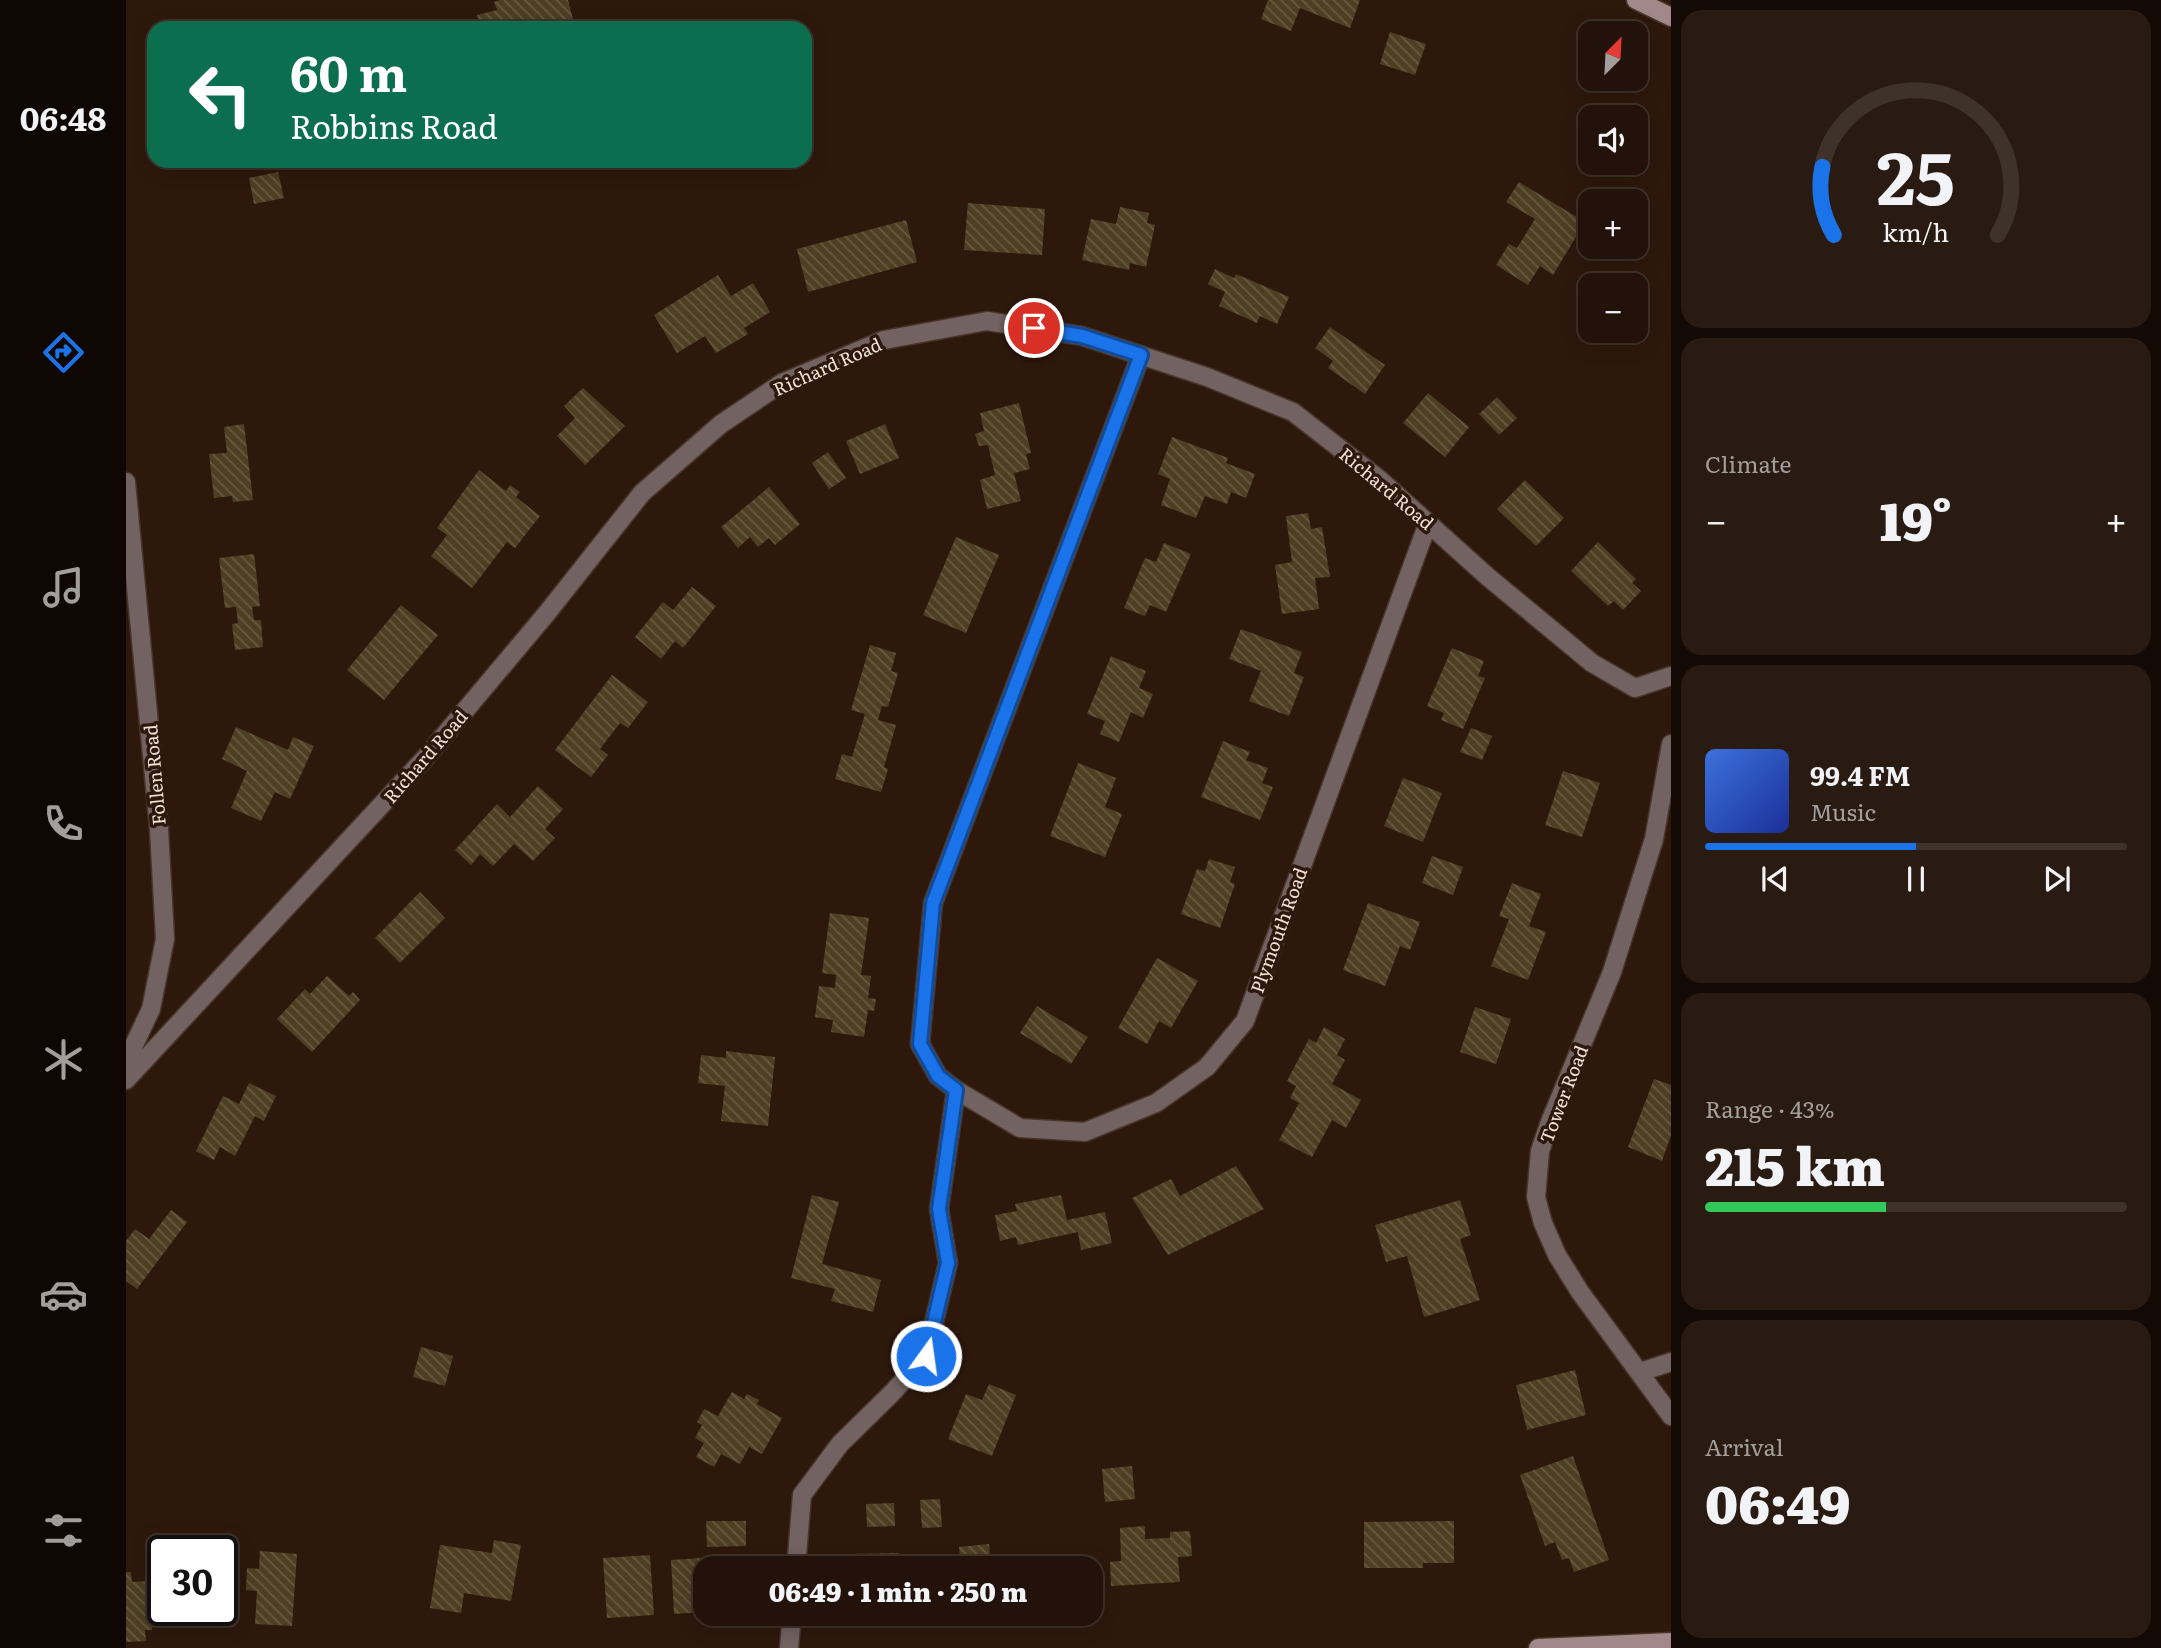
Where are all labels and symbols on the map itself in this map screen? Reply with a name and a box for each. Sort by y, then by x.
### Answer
north arrow [1578,21,1648,91]
pin [1004,298,1064,358]
street label: Richard Road [769,330,885,402]
street label: Richard Road [1334,440,1440,536]
street label: Richard Road [377,703,473,809]
street label: Follen Road [136,724,172,826]
street label: Plymouth Road [1243,863,1313,997]
street label: Tower Road [1532,1041,1594,1147]
position arrow [889,1319,963,1393]
speed limit sign: 30 [147,1535,238,1626]

